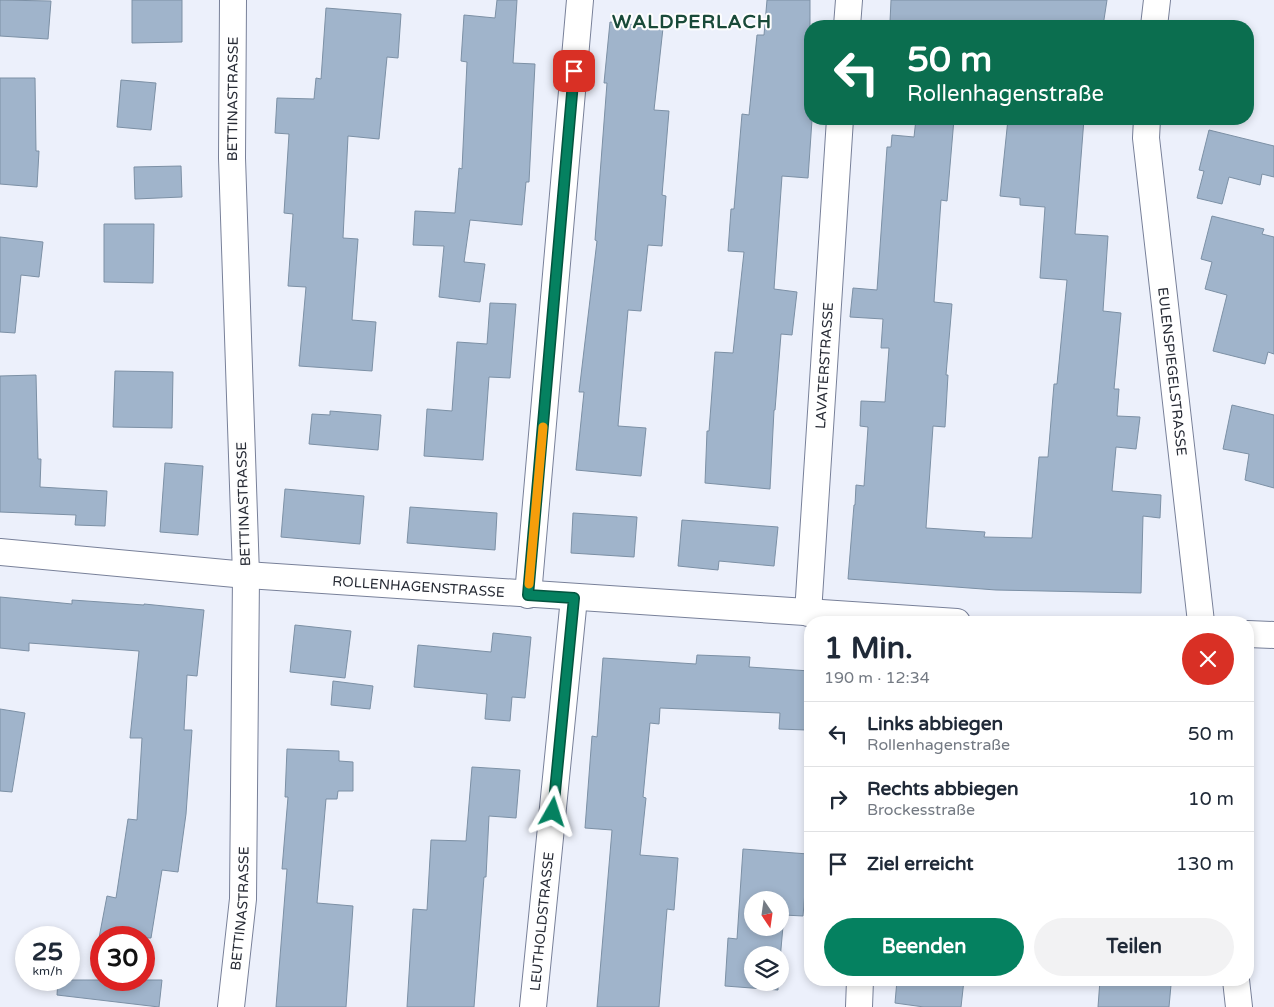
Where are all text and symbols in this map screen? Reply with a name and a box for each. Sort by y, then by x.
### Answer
district label: WALDPERLACH [612,11,772,33]
street label: BETTINASTRASSE [224,36,242,161]
text: 50 m [907,39,992,81]
icon: left [824,40,889,105]
pin [553,50,595,92]
icon: arrive [560,57,588,85]
text: Rollenhagenstraße [907,81,1104,107]
street label: EULENSPIEGELSTRASSE [1154,286,1190,457]
street label: LAVATERSTRASSE [812,302,837,429]
street label: BETTINASTRASSE [233,441,254,567]
street label: ROLLENHAGENSTRASSE [332,573,505,601]
text: 1 Min. [824,630,913,667]
button: close [1182,633,1234,685]
text: 190 m · 12:34 [824,668,930,688]
text: Links abbiegen [867,713,1003,735]
icon: left [824,720,852,748]
text: 50 m [1188,723,1234,745]
text: Rollenhagenstraße [867,735,1010,755]
text: Rechts abbiegen [867,778,1019,800]
position arrow [526,785,578,837]
icon: right [824,785,852,813]
text: 10 m [1188,788,1234,810]
text: Brockesstraße [867,800,975,820]
street label: BETTINASTRASSE [227,846,252,972]
icon: arrive [824,850,852,878]
street label: LEUTHOLDSTRASSE [527,851,558,992]
text: Ziel erreicht [867,853,974,875]
text: 130 m [1176,853,1234,875]
north arrow [744,891,789,936]
map controls [744,891,789,991]
button: Beenden [824,918,1024,976]
button: Teilen [1034,918,1234,976]
speed limit sign: 30 [90,926,155,991]
text: 25 [32,937,63,967]
button: layers [744,946,789,991]
text: km/h [32,964,63,978]

